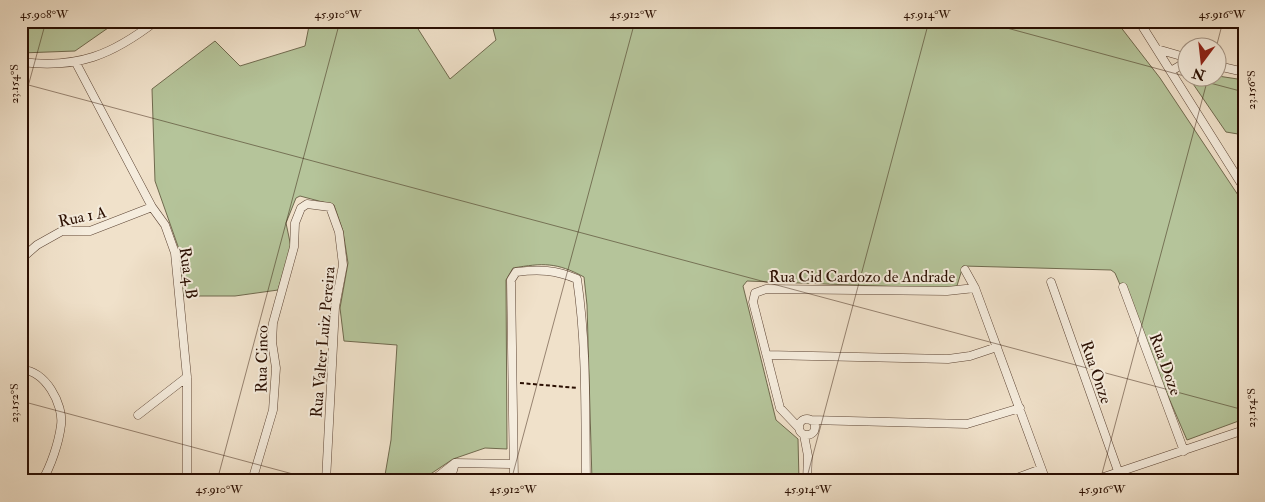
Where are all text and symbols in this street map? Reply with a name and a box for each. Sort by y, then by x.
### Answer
text: 45.908°W [20,7,69,22]
text: 45.910°W [315,7,362,22]
text: 45.912°W [610,7,657,22]
text: 45.914°W [903,7,951,22]
text: 45.916°W [1199,7,1246,22]
north arrow [1178,38,1228,88]
text: 23.154°S [7,64,22,104]
text: N [1190,64,1208,84]
text: 23.156°S [1244,70,1259,110]
street label: Rua 1 A [56,202,108,232]
street label: Rua 4 B [174,246,202,300]
street label: Rua Valter Luiz Pereira [306,265,340,418]
street label: Rua Cid Cardozo de Andrade [769,267,955,287]
street label: Rua Cinco [251,325,273,393]
street label: Rua Doze [1145,331,1186,398]
street label: Rua Onze [1076,338,1116,407]
text: 23.152°S [7,383,22,423]
text: 23.154°S [1244,388,1259,428]
text: 45.910°W [196,482,243,497]
text: 45.912°W [490,482,537,497]
text: 45.914°W [784,482,832,497]
text: 45.916°W [1079,482,1126,497]

